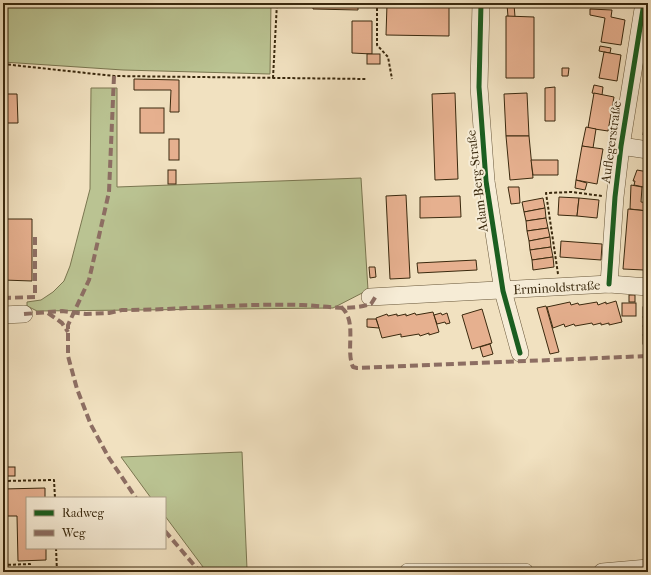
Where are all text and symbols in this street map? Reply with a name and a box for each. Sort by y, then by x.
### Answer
street label: Auflegerstraße [598,99,624,185]
street label: Adam-Berg-Straße [463,128,491,234]
street label: Erminoldstraße [513,277,601,297]
legend [26,497,166,549]
text: Radweg [62,506,105,520]
text: Weg [61,526,86,540]

